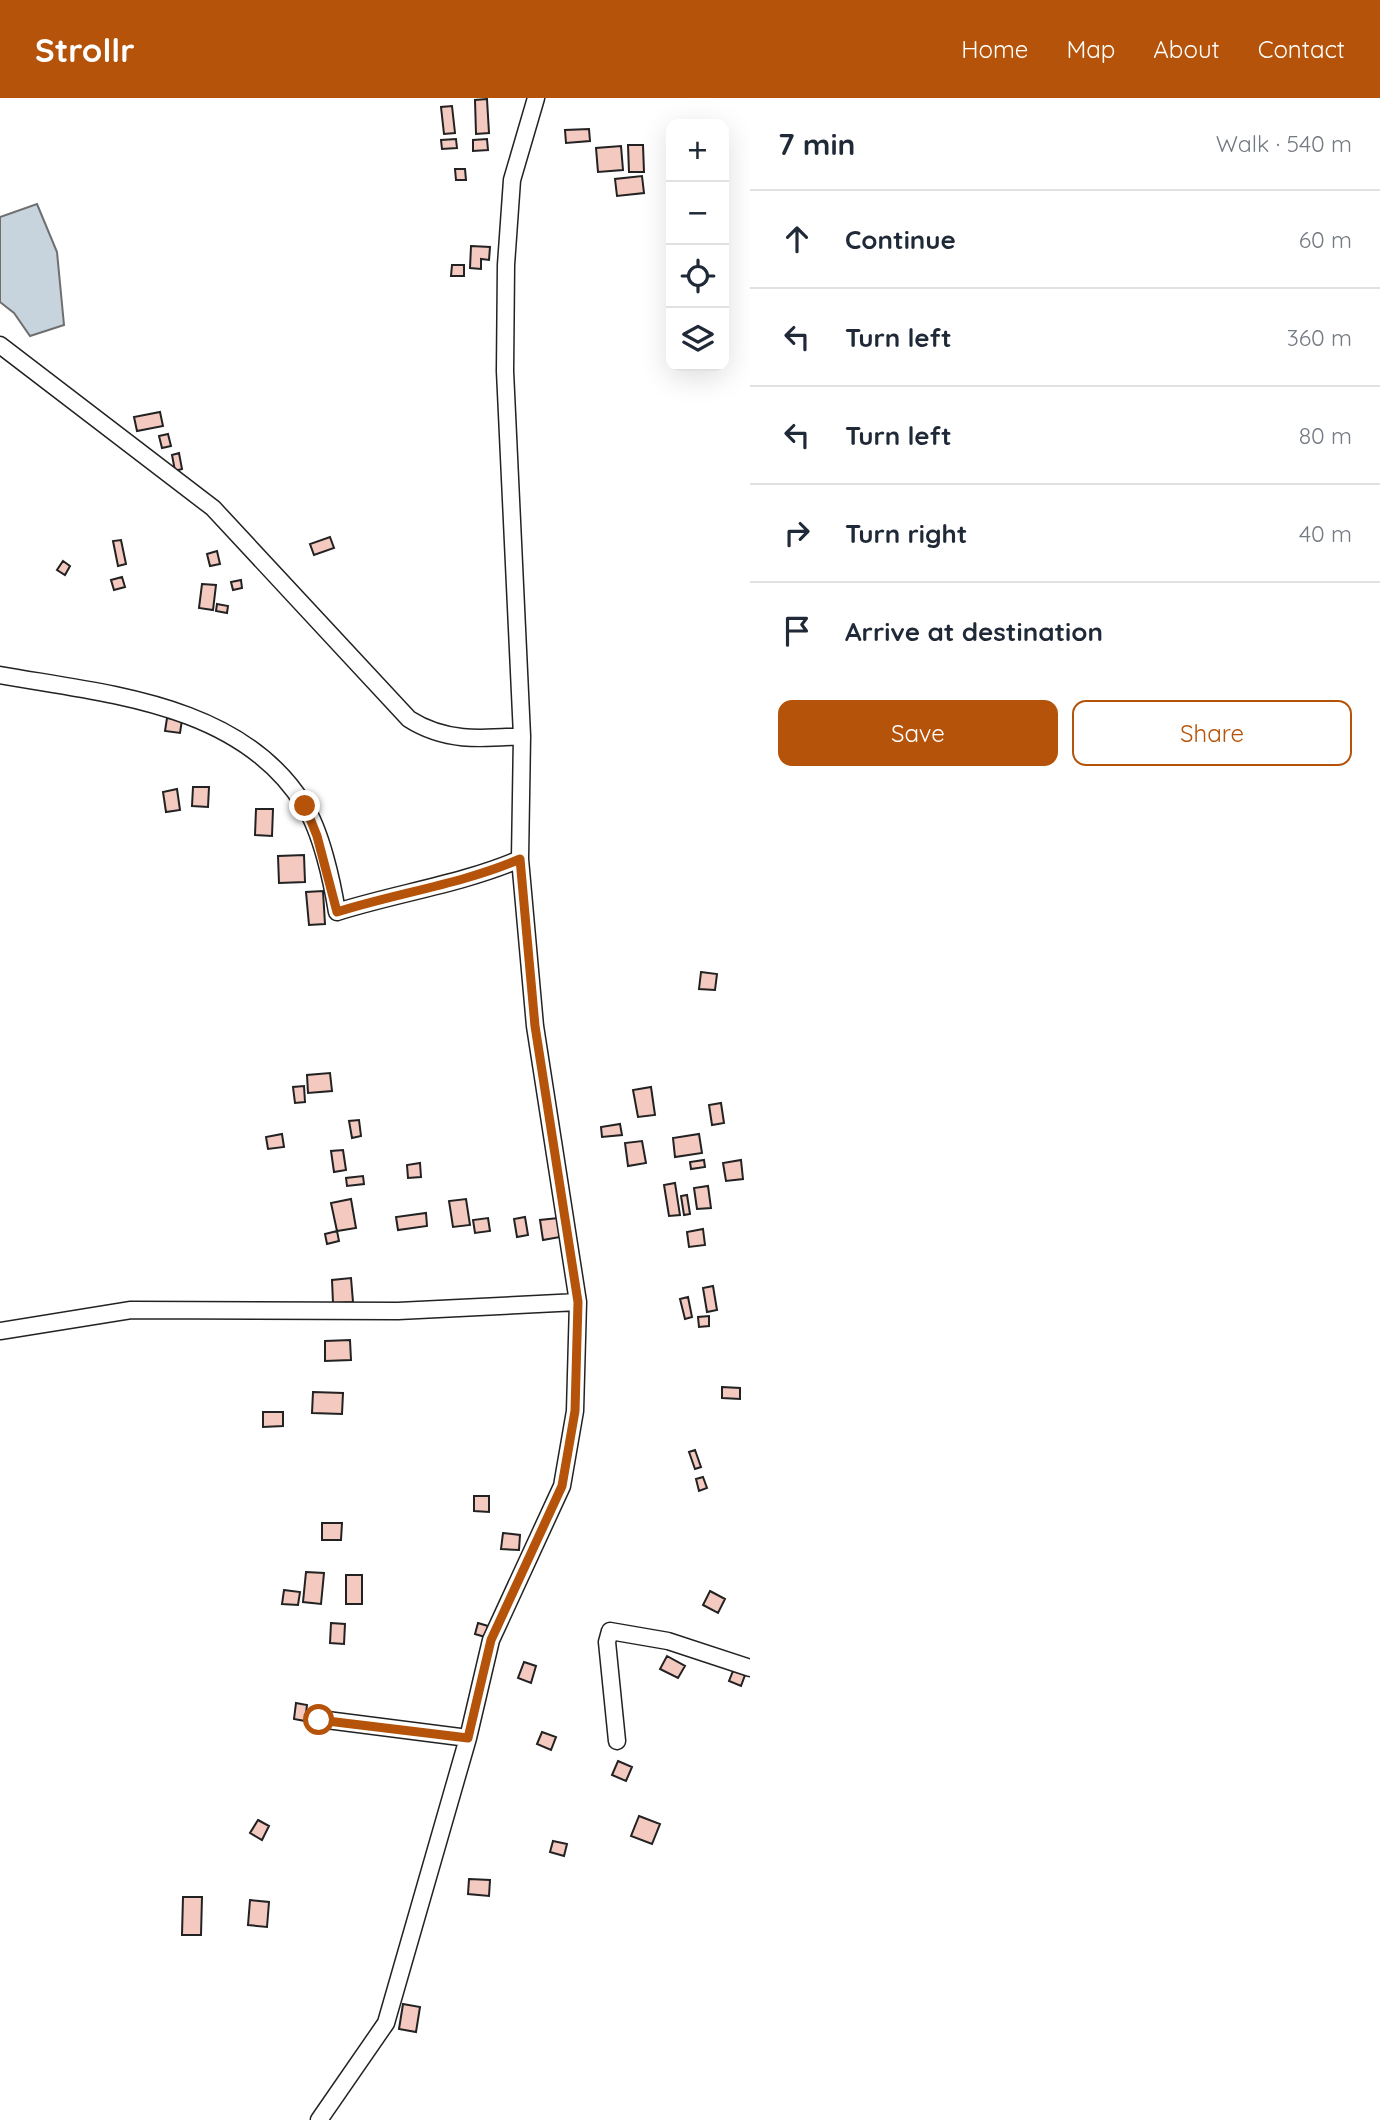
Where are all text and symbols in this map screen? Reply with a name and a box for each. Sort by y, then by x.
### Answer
text: Strollr [35,29,135,70]
text: Home [961,34,1028,64]
text: Map [1066,34,1115,64]
text: About [1153,34,1220,64]
text: Contact [1258,34,1345,64]
map controls [666,119,729,371]
button: + [666,119,729,182]
text: 7 min [778,125,856,163]
text: Walk · 540 m [1216,129,1352,158]
button: − [666,182,729,245]
icon: ahead [778,220,816,258]
text: Continue [845,223,956,256]
text: 60 m [1299,225,1352,254]
button: locate [666,245,729,308]
button: layers [666,308,729,371]
icon: left [778,318,816,356]
text: Turn left [845,321,952,354]
text: 360 m [1287,323,1352,352]
icon: left [778,416,816,454]
text: Turn left [845,419,952,452]
text: 80 m [1299,421,1352,450]
icon: right [778,514,816,552]
text: Turn right [845,517,967,550]
text: 40 m [1299,519,1352,548]
icon: arrive [778,612,816,650]
text: Arrive at destination [845,615,1103,648]
button: Save [778,700,1058,766]
button: Share [1072,700,1352,766]
route end [289,790,320,821]
route start [303,1704,334,1735]

